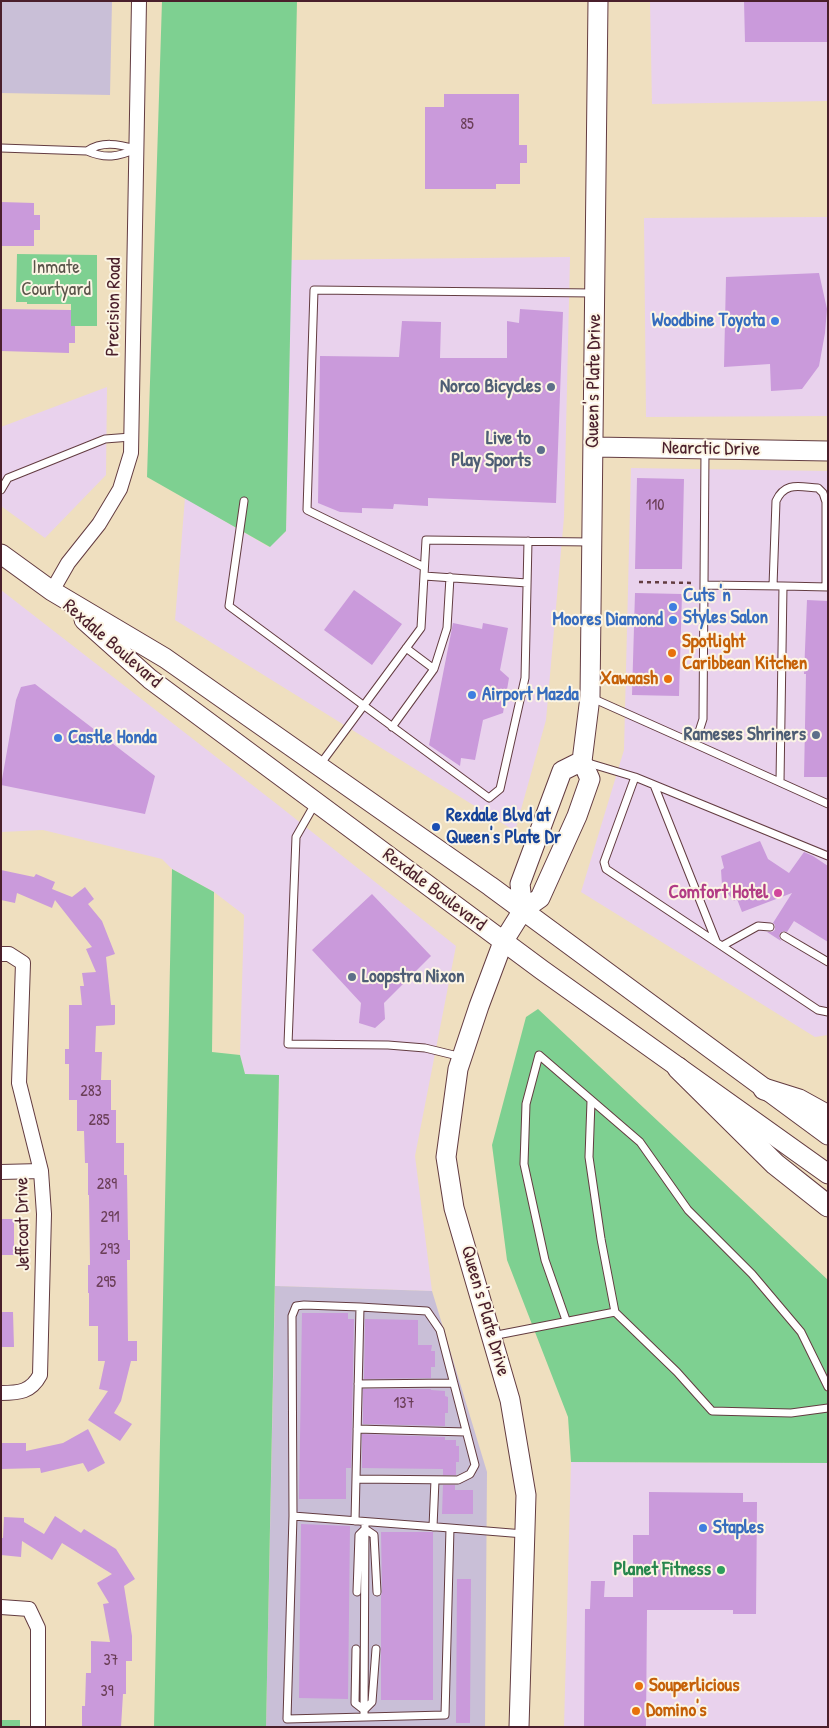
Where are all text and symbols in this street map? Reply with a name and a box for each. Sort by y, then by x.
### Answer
house number: 85 [460,115,474,135]
park label: Inmate Courtyard [21,257,91,301]
street label: Precision Road [102,257,126,357]
place label: Woodbine Toyota [652,310,765,332]
street label: Queen's Plate Drive [581,314,607,448]
marker: Woodbine Toyota [769,315,781,327]
place label: Norco Bicycles [440,376,541,398]
marker: Norco Bicycles [545,381,557,393]
place label: Live to Play Sports [451,428,531,472]
street label: Nearctic Drive [662,437,760,461]
marker: Live to Play Sports [535,444,547,456]
house number: 110 [646,496,664,516]
place label: Cuts 'n Styles Salon [683,585,768,629]
street label: Rexdale Boulevard [58,595,166,693]
marker: Cuts 'n Styles Salon [667,601,679,613]
place label: Moores Diamond [553,609,663,631]
marker: Moores Diamond [667,614,679,626]
place label: Spotlight Caribbean Kitchen [682,631,807,675]
marker: Spotlight Caribbean Kitchen [666,647,678,659]
place label: Xawaash [600,668,658,690]
marker: Xawaash [662,673,674,685]
place label: Airport Mazda [482,684,579,706]
marker: Airport Mazda [466,689,478,701]
place label: Rameses Shriners [684,724,806,746]
place label: Castle Honda [68,727,157,749]
marker: Rameses Shriners [810,729,822,741]
marker: Castle Honda [52,732,64,744]
place label: Rexdale Blvd at Queen's Plate Dr [446,805,561,849]
marker: Rexdale Blvd at Queen's Plate Dr [430,821,442,833]
street label: Rexdale Boulevard [378,844,490,936]
place label: Comfort Hotel [669,882,768,904]
marker: Comfort Hotel [772,887,784,899]
place label: Loopstra Nixon [362,966,465,988]
marker: Loopstra Nixon [346,971,358,983]
house number: 283 [80,1082,102,1102]
house number: 285 [88,1111,110,1131]
house number: 289 [97,1175,117,1195]
street label: Jeffcoat Drive [11,1177,35,1271]
house number: 291 [100,1208,120,1228]
house number: 293 [100,1240,120,1260]
street label: Queen's Plate Drive [456,1243,514,1379]
house number: 295 [96,1273,116,1293]
house number: 137 [394,1394,414,1414]
place label: Staples [713,1517,764,1539]
marker: Staples [697,1522,709,1534]
place label: Planet Fitness [614,1559,711,1581]
marker: Planet Fitness [715,1564,727,1576]
house number: 37 [103,1651,119,1671]
place label: Souperlicious [649,1675,739,1697]
marker: Souperlicious [633,1680,645,1692]
house number: 39 [100,1682,114,1702]
place label: Domino's [646,1700,707,1722]
marker: Domino's [630,1705,642,1717]

